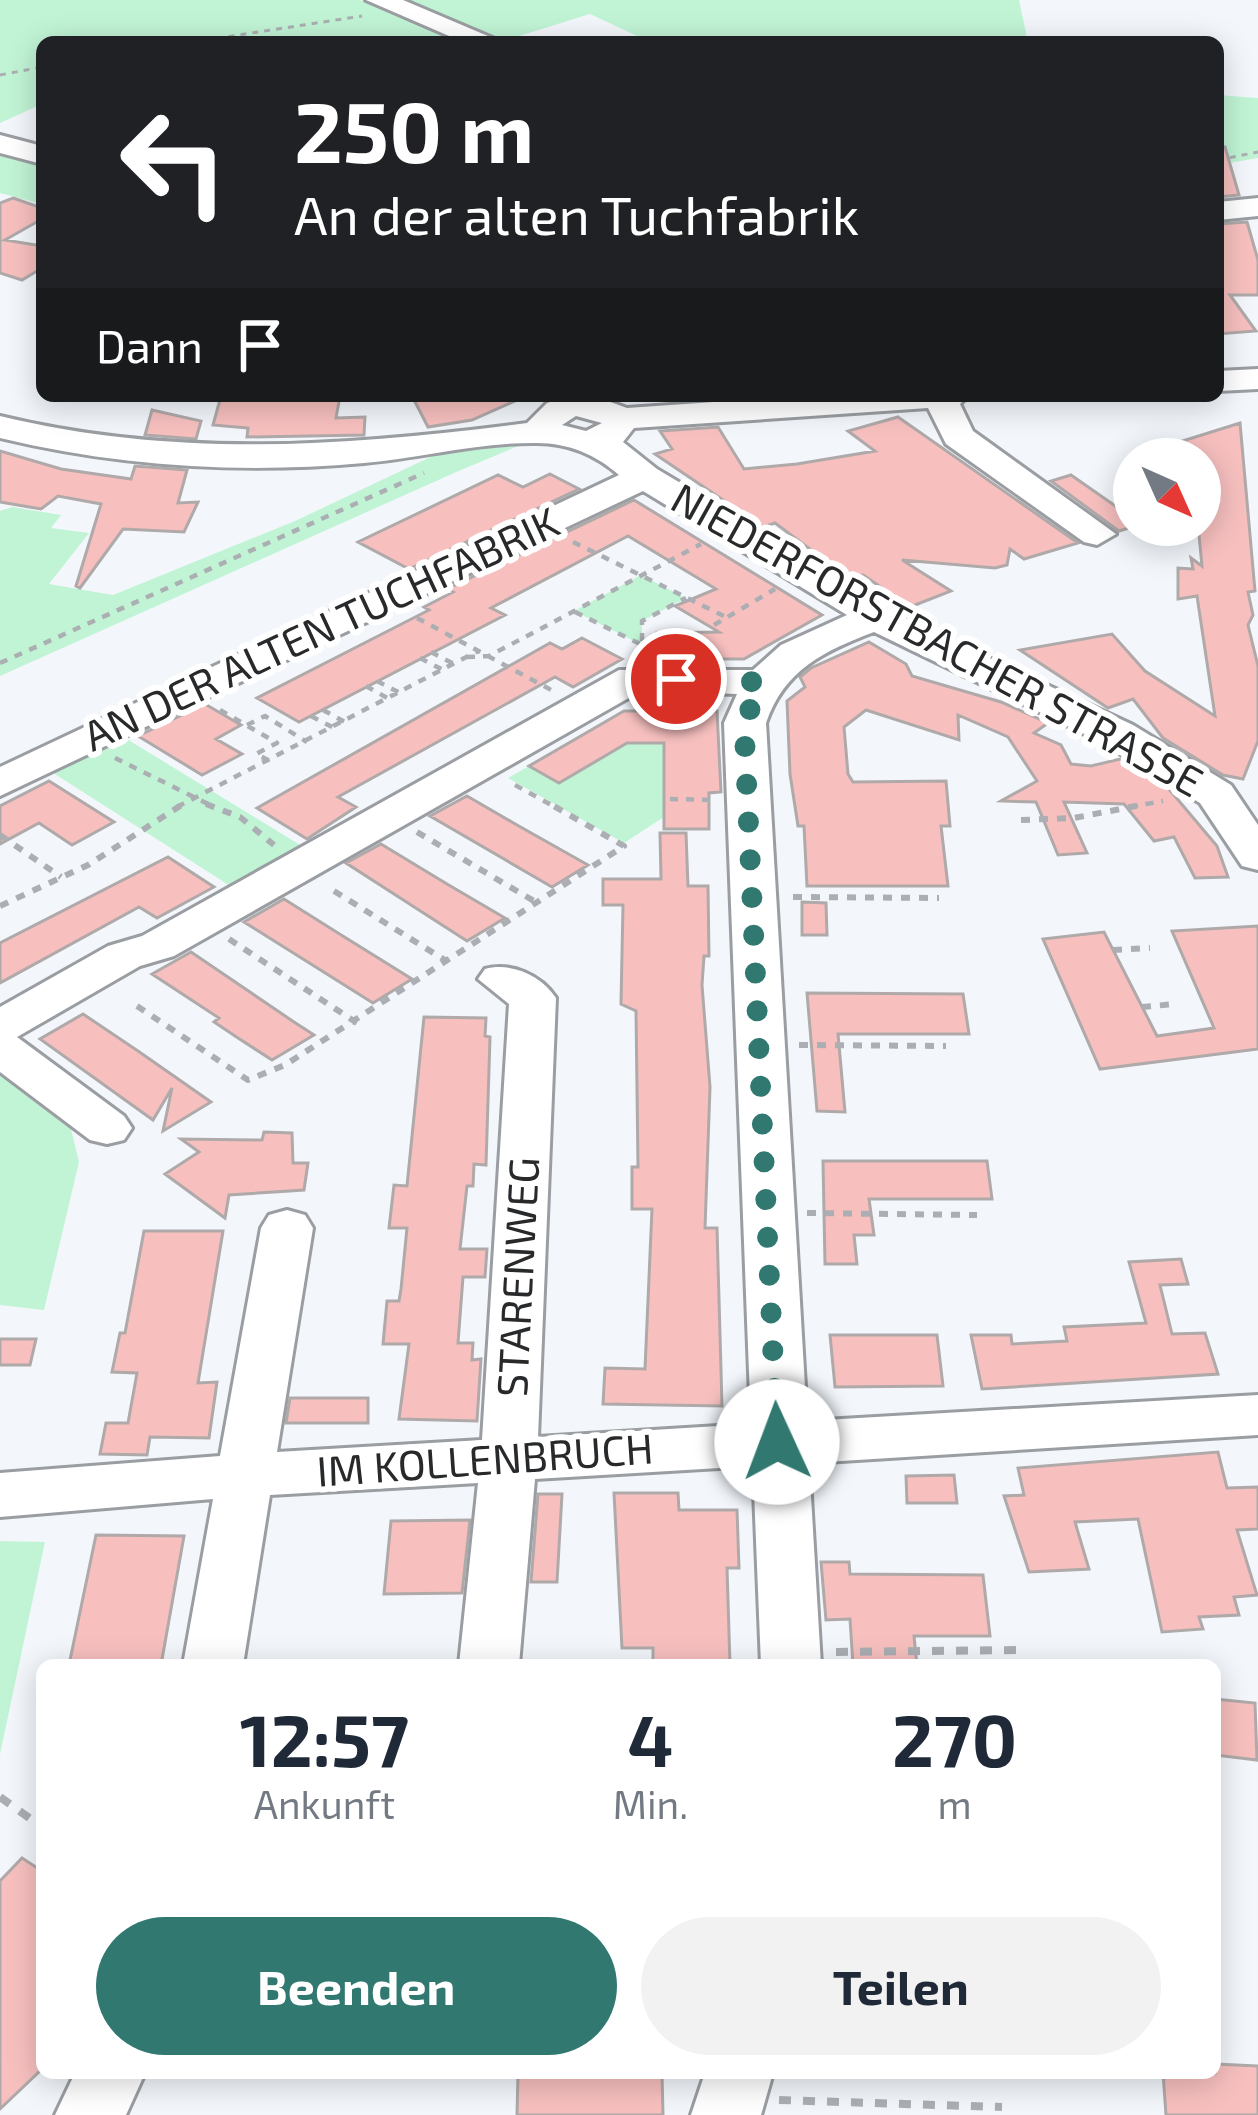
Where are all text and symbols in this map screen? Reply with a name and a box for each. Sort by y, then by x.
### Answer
text: 250 m [294,79,534,180]
icon: left [96,84,252,240]
text: An der alten Tuchfabrik [294,181,859,246]
icon: arrive [227,312,293,378]
text: Dann [96,318,203,372]
north arrow [1113,438,1221,546]
map controls [1113,438,1221,546]
street label: NIEDERFORSTBACHER STRASSE [664,471,1212,805]
street label: AN DER ALTEN TUCHFABRIK [74,495,566,759]
pin [625,628,727,730]
icon: arrive [643,646,709,712]
street label: STARENWEG [485,1156,547,1398]
position arrow [714,1379,840,1505]
street label: IM KOLLENBRUCH [315,1421,655,1495]
text: 12:57 [240,1695,409,1781]
text: 4 [628,1695,673,1781]
text: 270 [892,1695,1017,1781]
text: Ankunft [254,1780,395,1827]
text: Min. [613,1780,688,1827]
text: m [937,1780,972,1827]
button: Beenden [96,1917,617,2055]
button: Teilen [641,1917,1161,2055]

